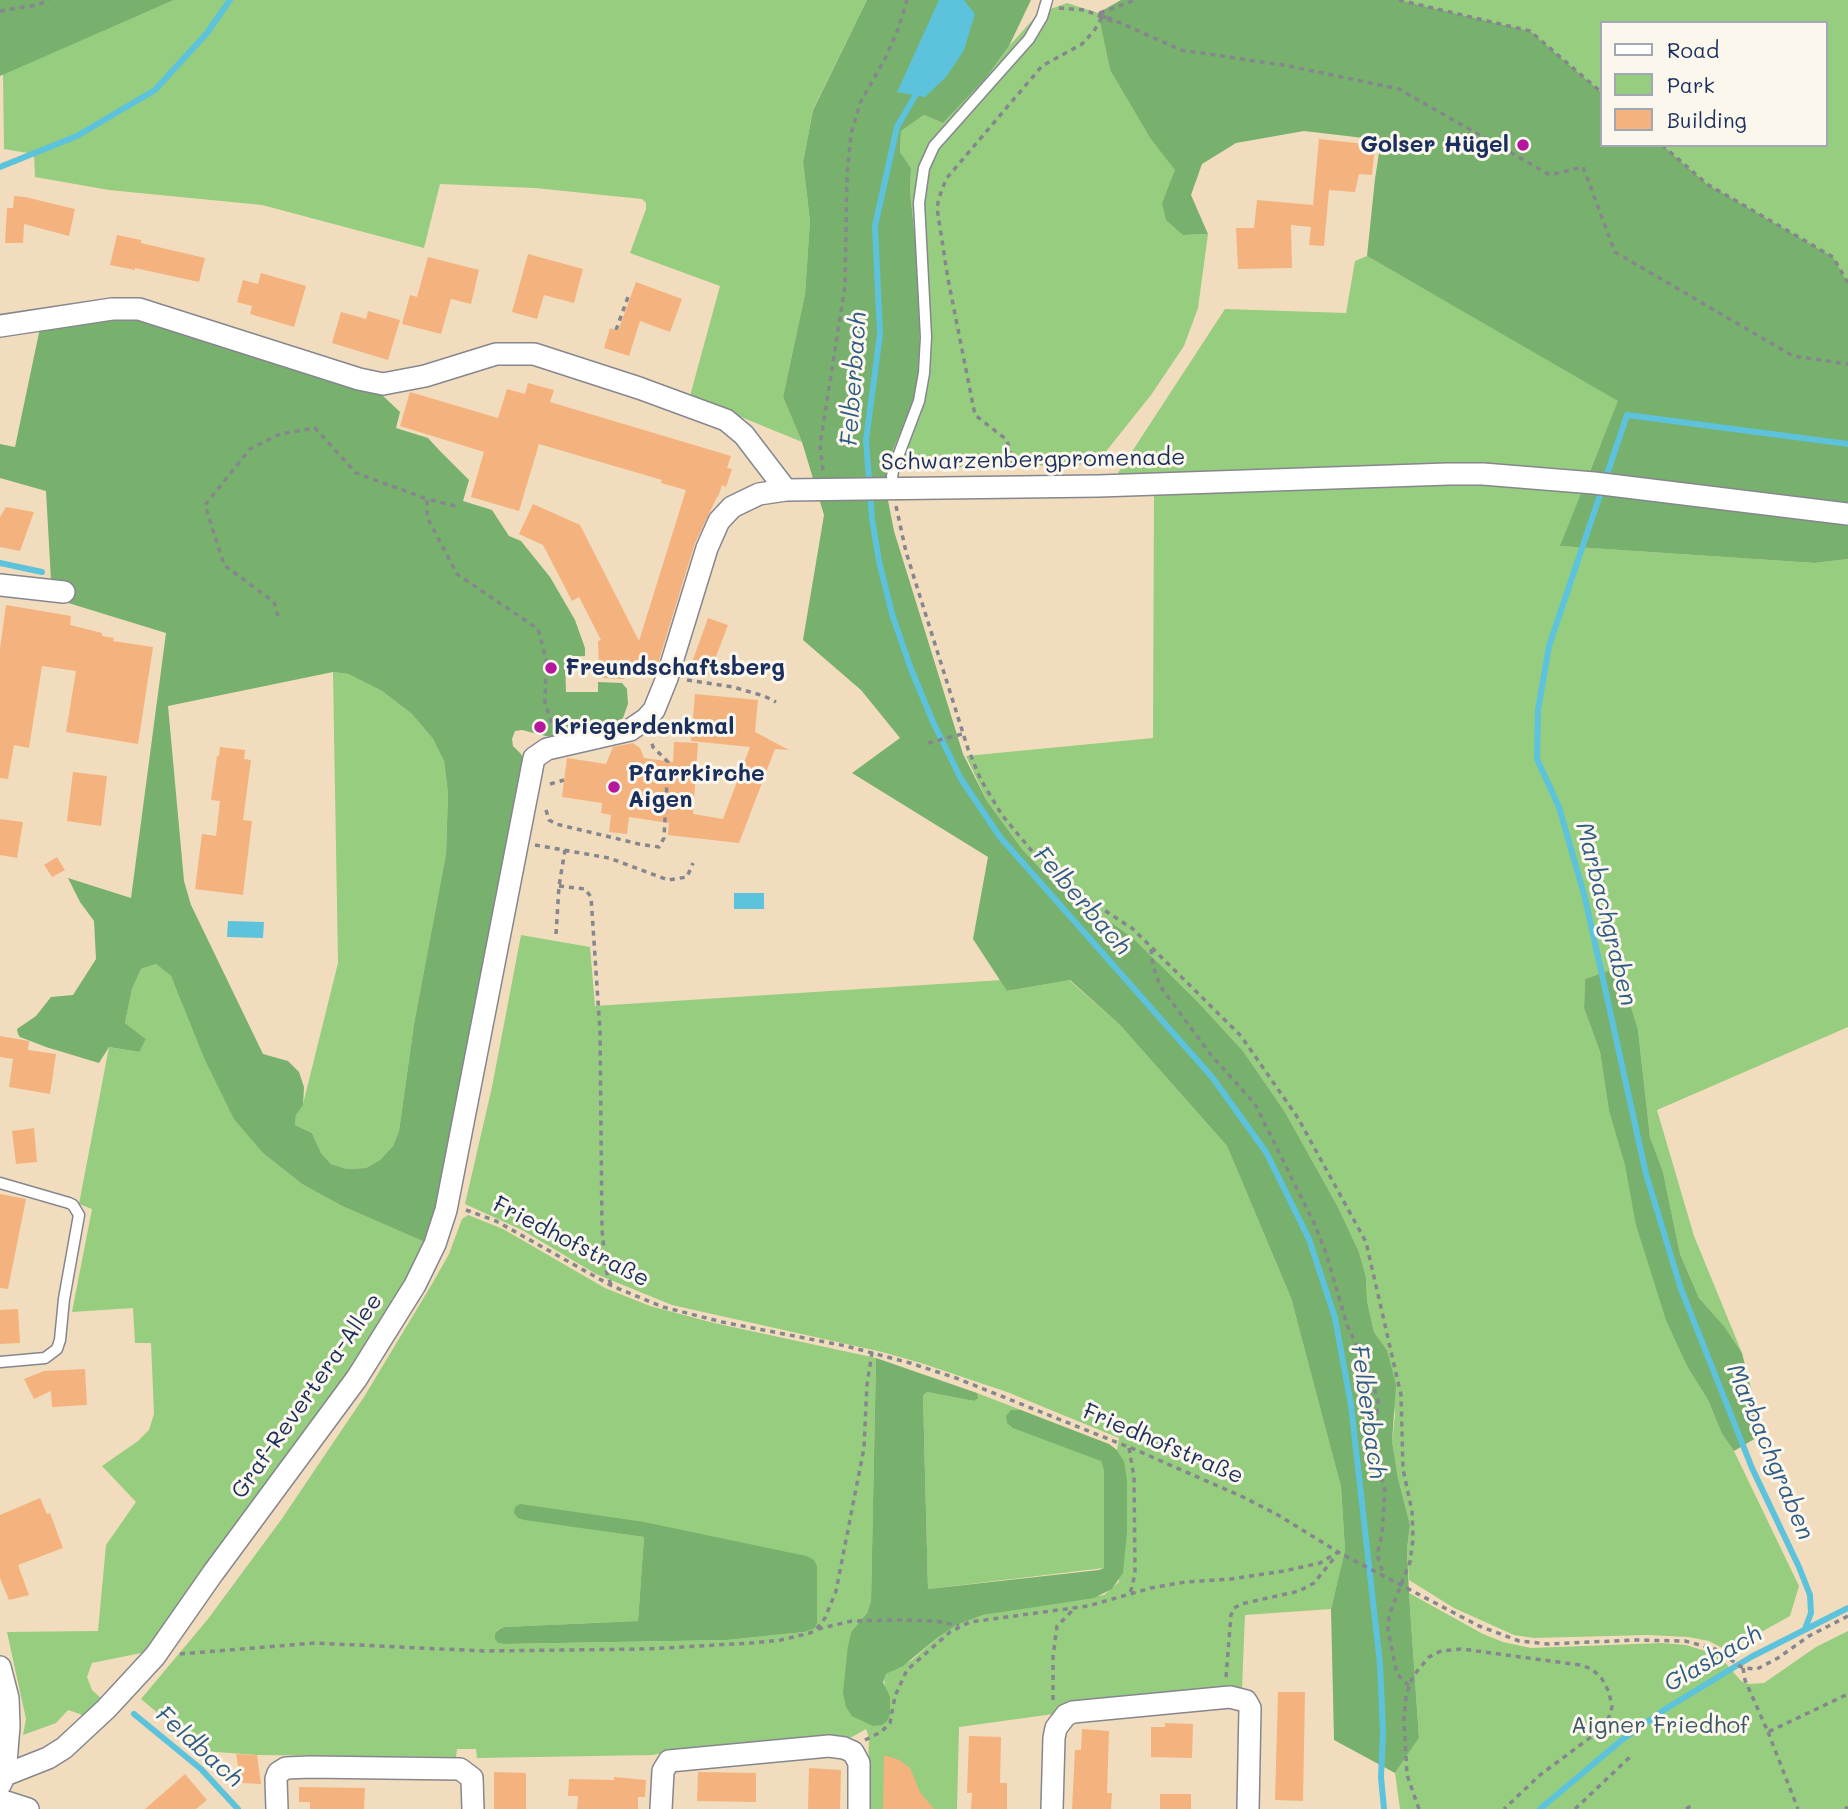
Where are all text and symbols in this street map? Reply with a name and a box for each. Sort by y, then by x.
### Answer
legend [1600,21,1827,147]
text: Road [1667,36,1719,63]
text: Park [1667,71,1715,98]
text: Building [1667,106,1747,133]
place label: Golser Hügel [1360,131,1509,159]
marker: Golser Hügel [1515,137,1531,153]
water label: Felberbach [835,311,873,447]
street label: Schwarzenbergpromenade [881,444,1185,476]
place label: Freundschaftsberg [565,654,785,682]
marker: Freundschaftsberg [543,660,559,676]
place label: Kriegerdenkmal [554,713,734,741]
marker: Kriegerdenkmal [532,719,548,735]
place label: Pfarrkirche Aigen [628,760,765,814]
marker: Pfarrkirche Aigen [606,779,622,795]
water label: Marbachgraben [1569,819,1643,1009]
water label: Felberbach [1027,841,1137,961]
street label: Friedhofstraße [488,1191,654,1293]
street label: Graf-Revertera-Allee [226,1288,388,1504]
water label: Felberbach [1344,1343,1392,1481]
water label: Marbachgraben [1720,1360,1820,1544]
street label: Friedhofstraße [1079,1398,1247,1490]
water label: Glasbach [1659,1619,1767,1699]
water label: Feldbach [149,1700,249,1794]
park label: Aigner Friedhof [1571,1712,1749,1740]

